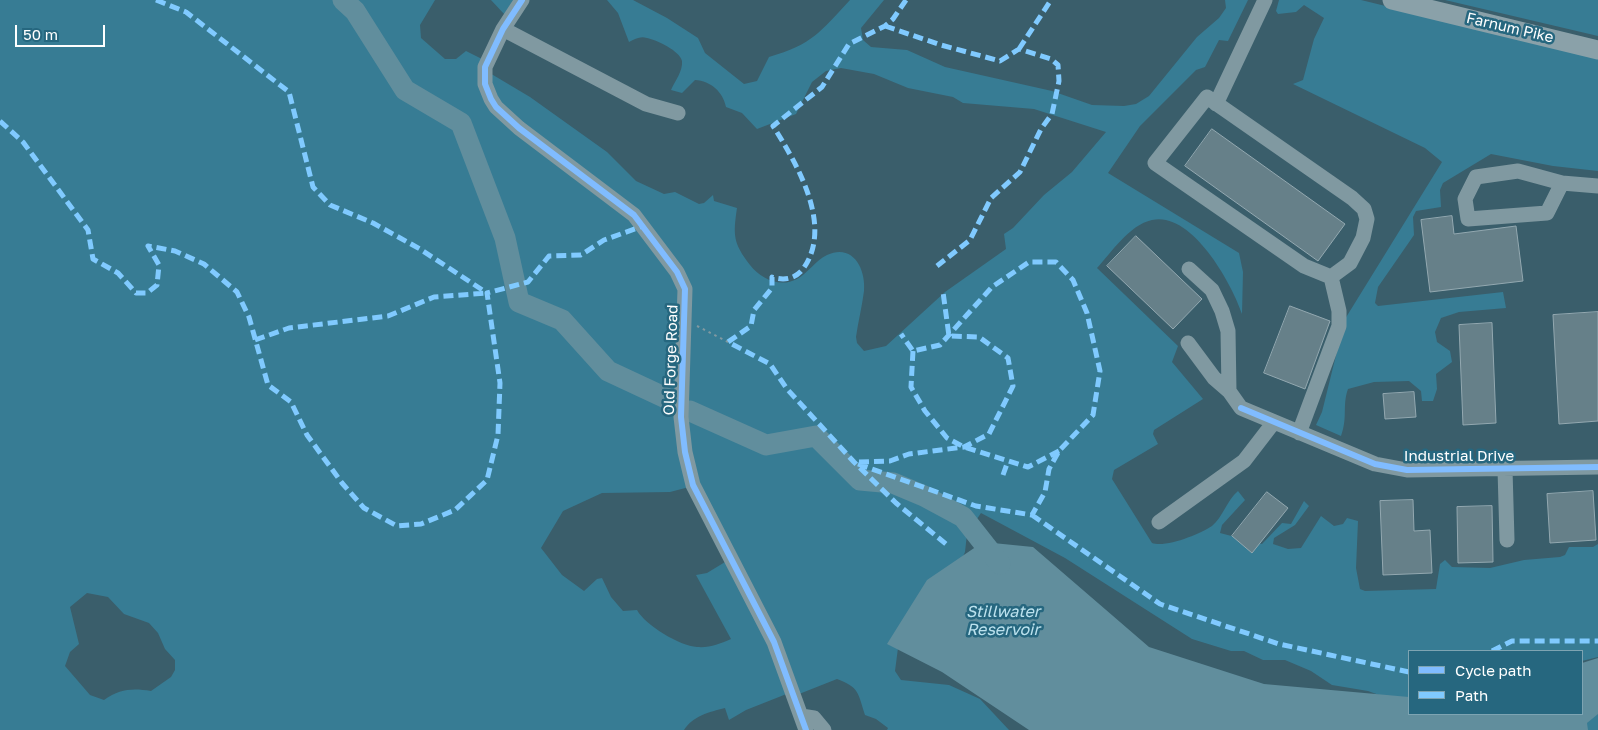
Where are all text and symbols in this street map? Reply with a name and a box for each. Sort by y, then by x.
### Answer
street label: Farnum Pike [1465,9,1555,47]
scale bar [18,15,108,47]
text: 50 m [23,25,58,43]
street label: Old Forge Road [660,304,682,416]
street label: Industrial Drive [1404,447,1514,465]
water label: Stillwater Reservoir [966,602,1040,640]
legend [1408,650,1583,715]
text: Cycle path [1455,661,1531,679]
text: Path [1455,686,1488,704]

